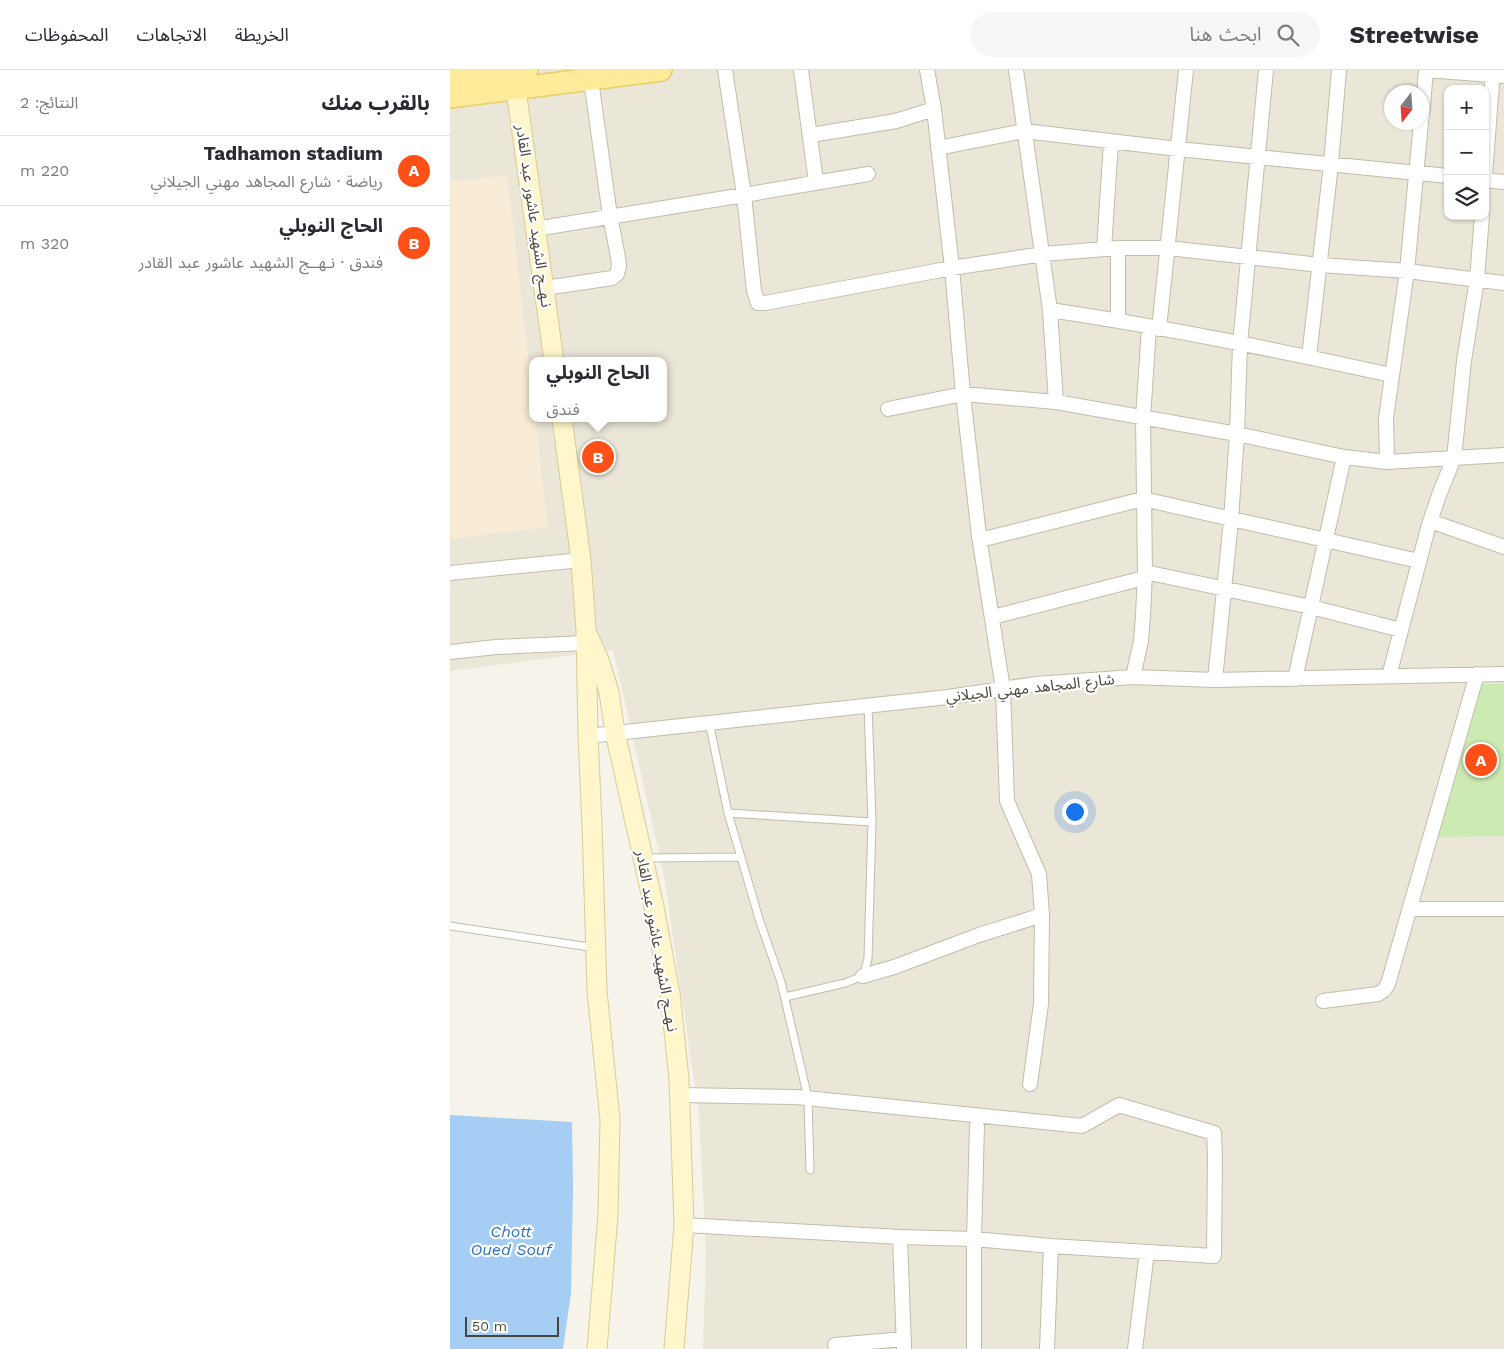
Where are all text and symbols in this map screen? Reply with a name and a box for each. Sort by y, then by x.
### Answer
search box [970,12,1320,57]
icon: search [1274,21,1302,49]
text: Streetwise [1350,21,1479,49]
text: ابحث هنا [1190,23,1262,46]
text: المحفوظات [25,24,109,45]
text: الاتجاهات [137,24,207,45]
text: الخريطة [235,24,289,45]
north arrow [1384,85,1429,130]
map controls [1444,85,1489,220]
button: + [1444,85,1489,130]
text: بالقرب منك [322,90,430,115]
text: النتائج: 2 [20,93,78,112]
street label: نـهــج الشهيد عاشور عبد القادر [509,123,556,309]
button: − [1444,130,1489,175]
text: Tadhamon stadium [204,142,383,165]
text: 220 m [20,161,69,180]
text: A [409,161,419,180]
text: رياضة · شارع المجاهد مهني الجيلاني [151,172,383,191]
button: layers [1444,175,1489,220]
text: الحاج النوبلي [279,214,383,237]
text: 320 m [20,234,69,253]
text: B [409,234,419,253]
text: فندق · نـهــج الشهيد عاشور عبد القادر [138,253,383,272]
popup [529,357,667,422]
text: الحاج النوبلي [546,361,650,384]
text: فندق [546,400,580,419]
pin: B [582,438,614,476]
street label: شارع المجاهد مهني الجيلاني [945,670,1116,709]
pin: A [1465,741,1497,779]
your location [1062,799,1088,825]
street label: نـهــج الشهيد عاشور عبد القادر [629,848,682,1034]
water label: Chott Oued Souf [470,1222,553,1259]
scale bar [465,1314,559,1337]
text: 50 m [472,1318,507,1334]

